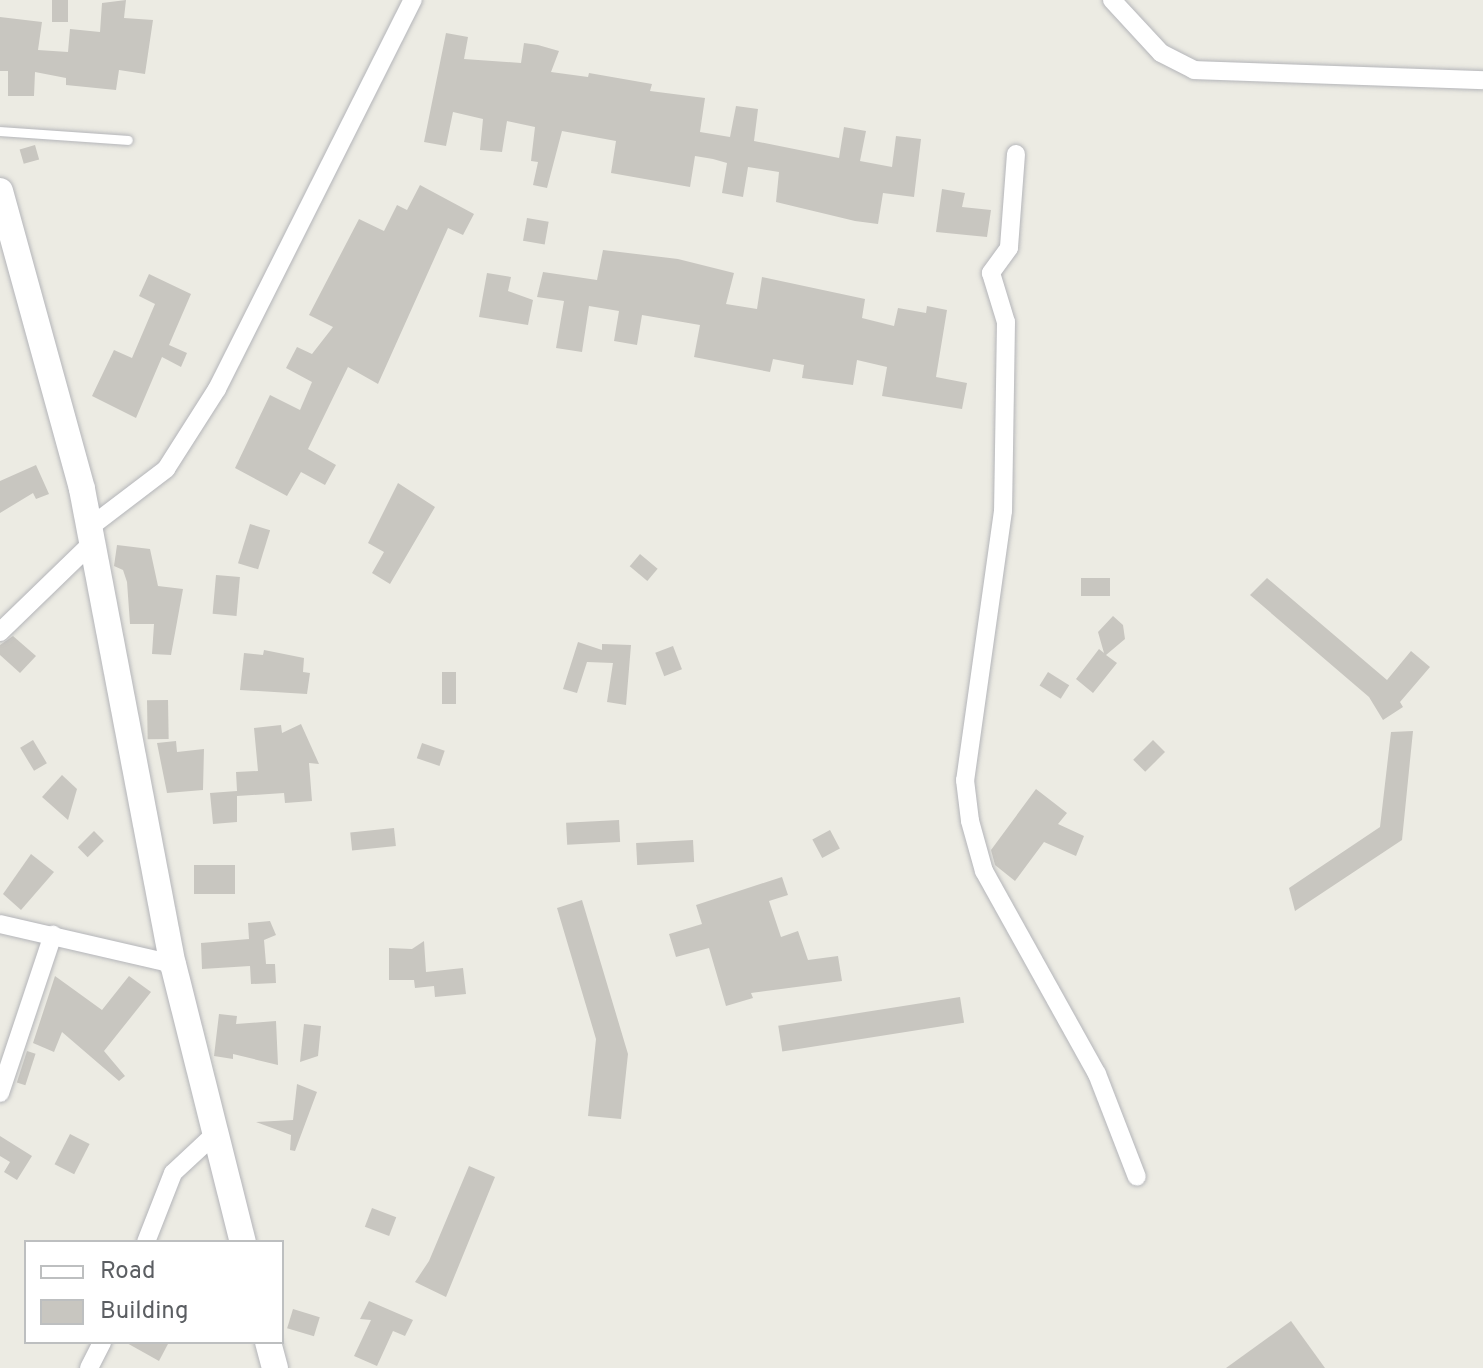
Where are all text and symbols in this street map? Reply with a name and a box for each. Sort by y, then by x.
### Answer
legend [24,1240,284,1344]
text: Road [100,1257,156,1287]
text: Building [100,1297,189,1327]

